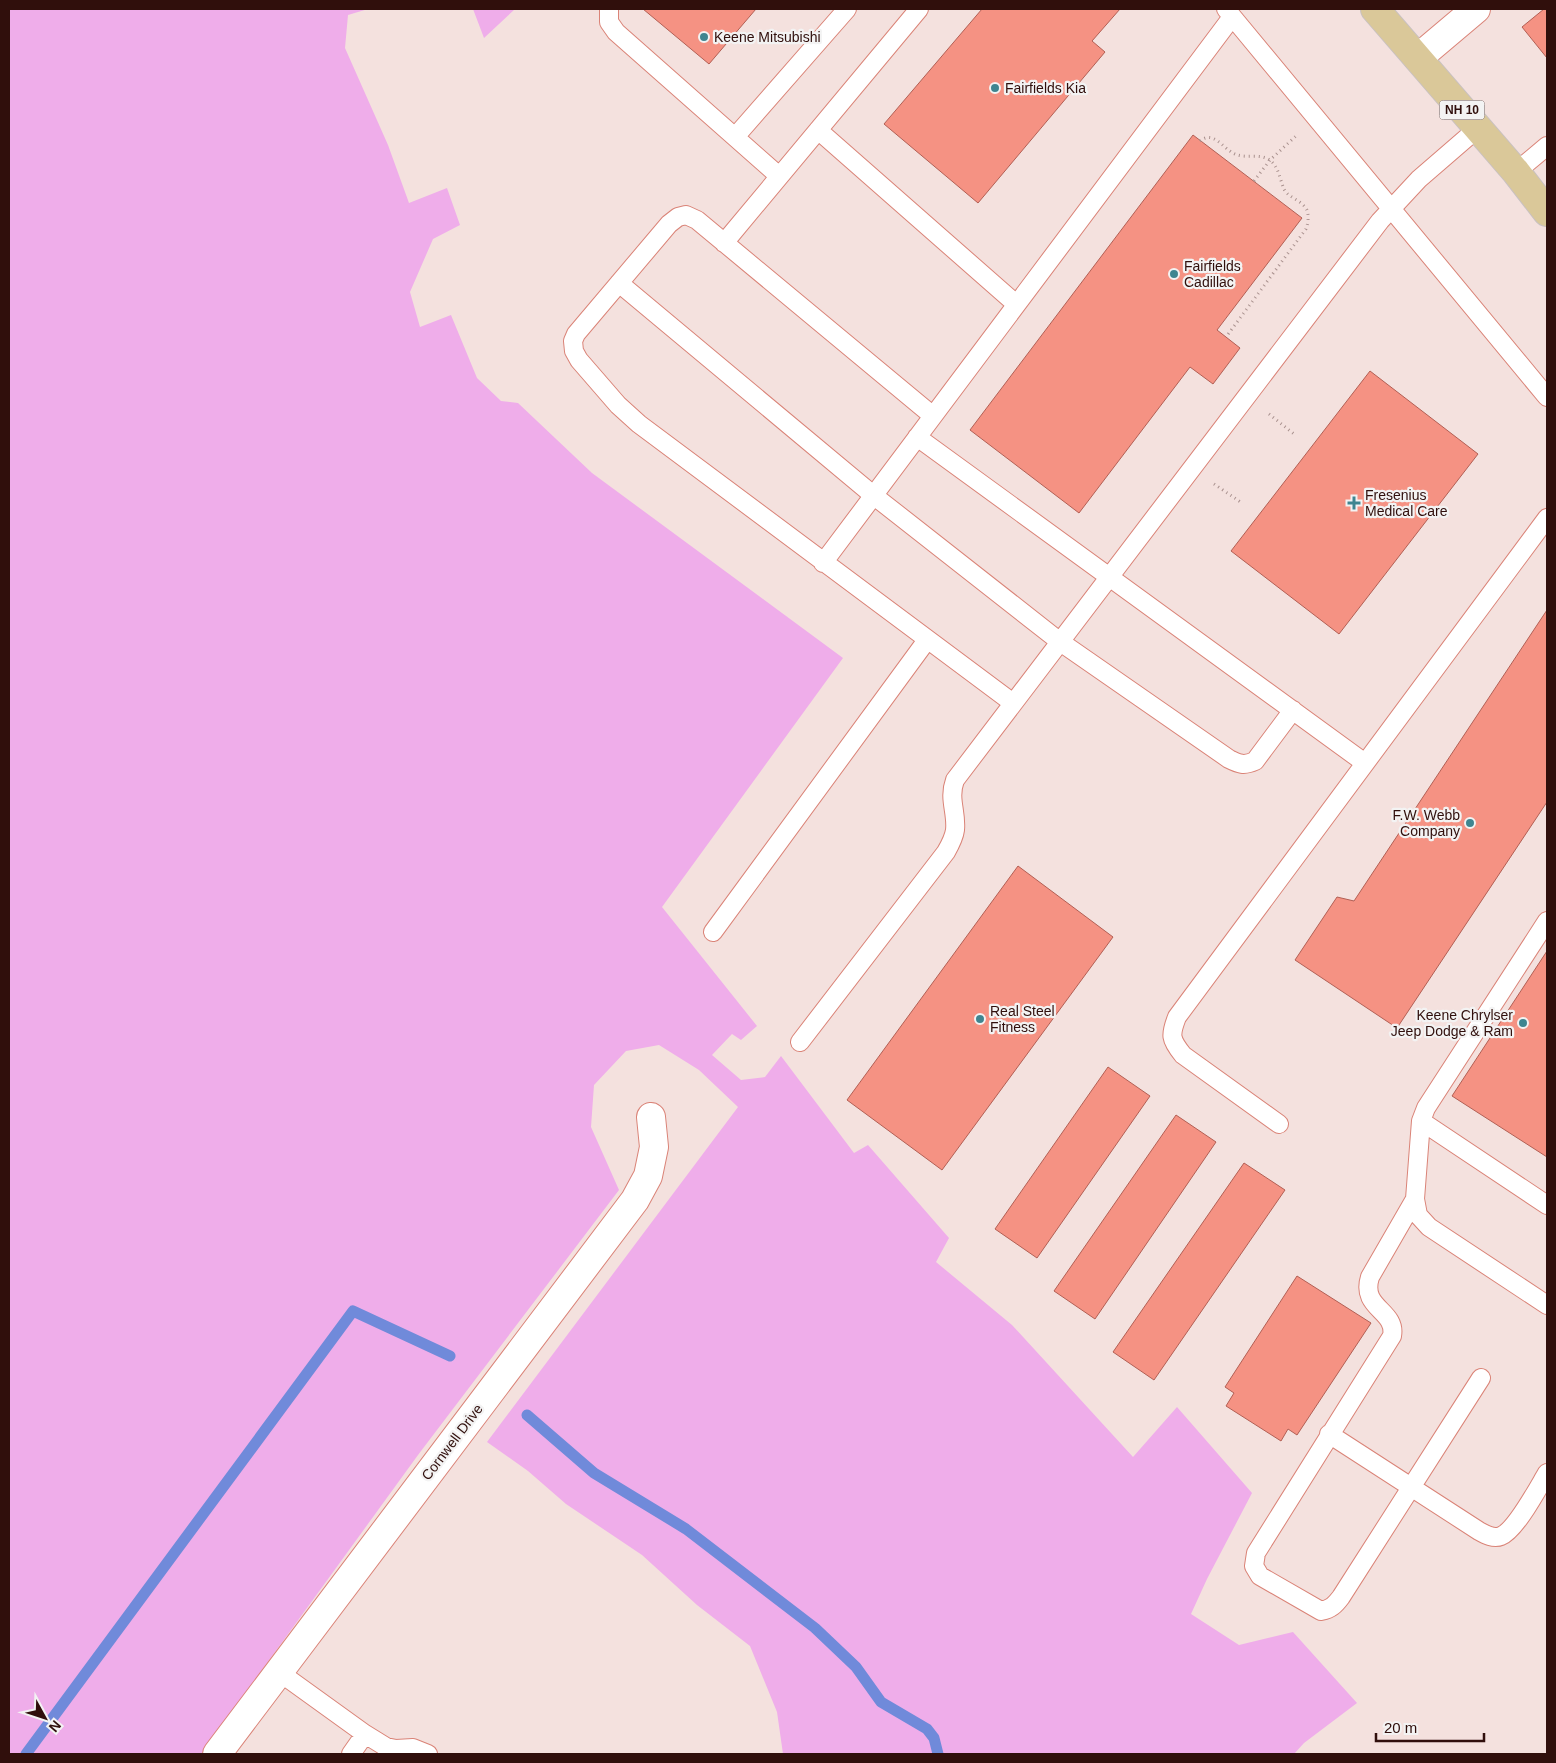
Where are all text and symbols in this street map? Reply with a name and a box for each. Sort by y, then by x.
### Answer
place label: Keene Mitsubishi [714,29,821,45]
marker: Keene Mitsubishi [698,31,710,43]
place label: Fairfields Kia [1005,80,1086,96]
marker: Fairfields Kia [989,82,1001,94]
road number: NH 10 [1440,100,1484,120]
place label: Fairfields Cadillac [1184,258,1241,290]
marker: Fairfields Cadillac [1168,268,1180,280]
place label: Fresenius Medical Care [1365,487,1448,519]
marker: Fresenius Medical Care [1347,496,1361,510]
place label: F.W. Webb Company [1393,807,1460,839]
marker: F.W. Webb Company [1464,817,1476,829]
place label: Real Steel Fitness [990,1003,1055,1035]
place label: Keene Chrylser Jeep Dodge & Ram [1391,1007,1513,1039]
marker: Real Steel Fitness [974,1013,986,1025]
marker: Keene Chrylser Jeep Dodge & Ram [1517,1017,1529,1029]
street label: Cornwell Drive [418,1401,486,1483]
north arrow [20,1693,70,1743]
scale bar [1376,1710,1484,1742]
text: N [46,1717,64,1735]
text: 20 m [1384,1719,1417,1736]

